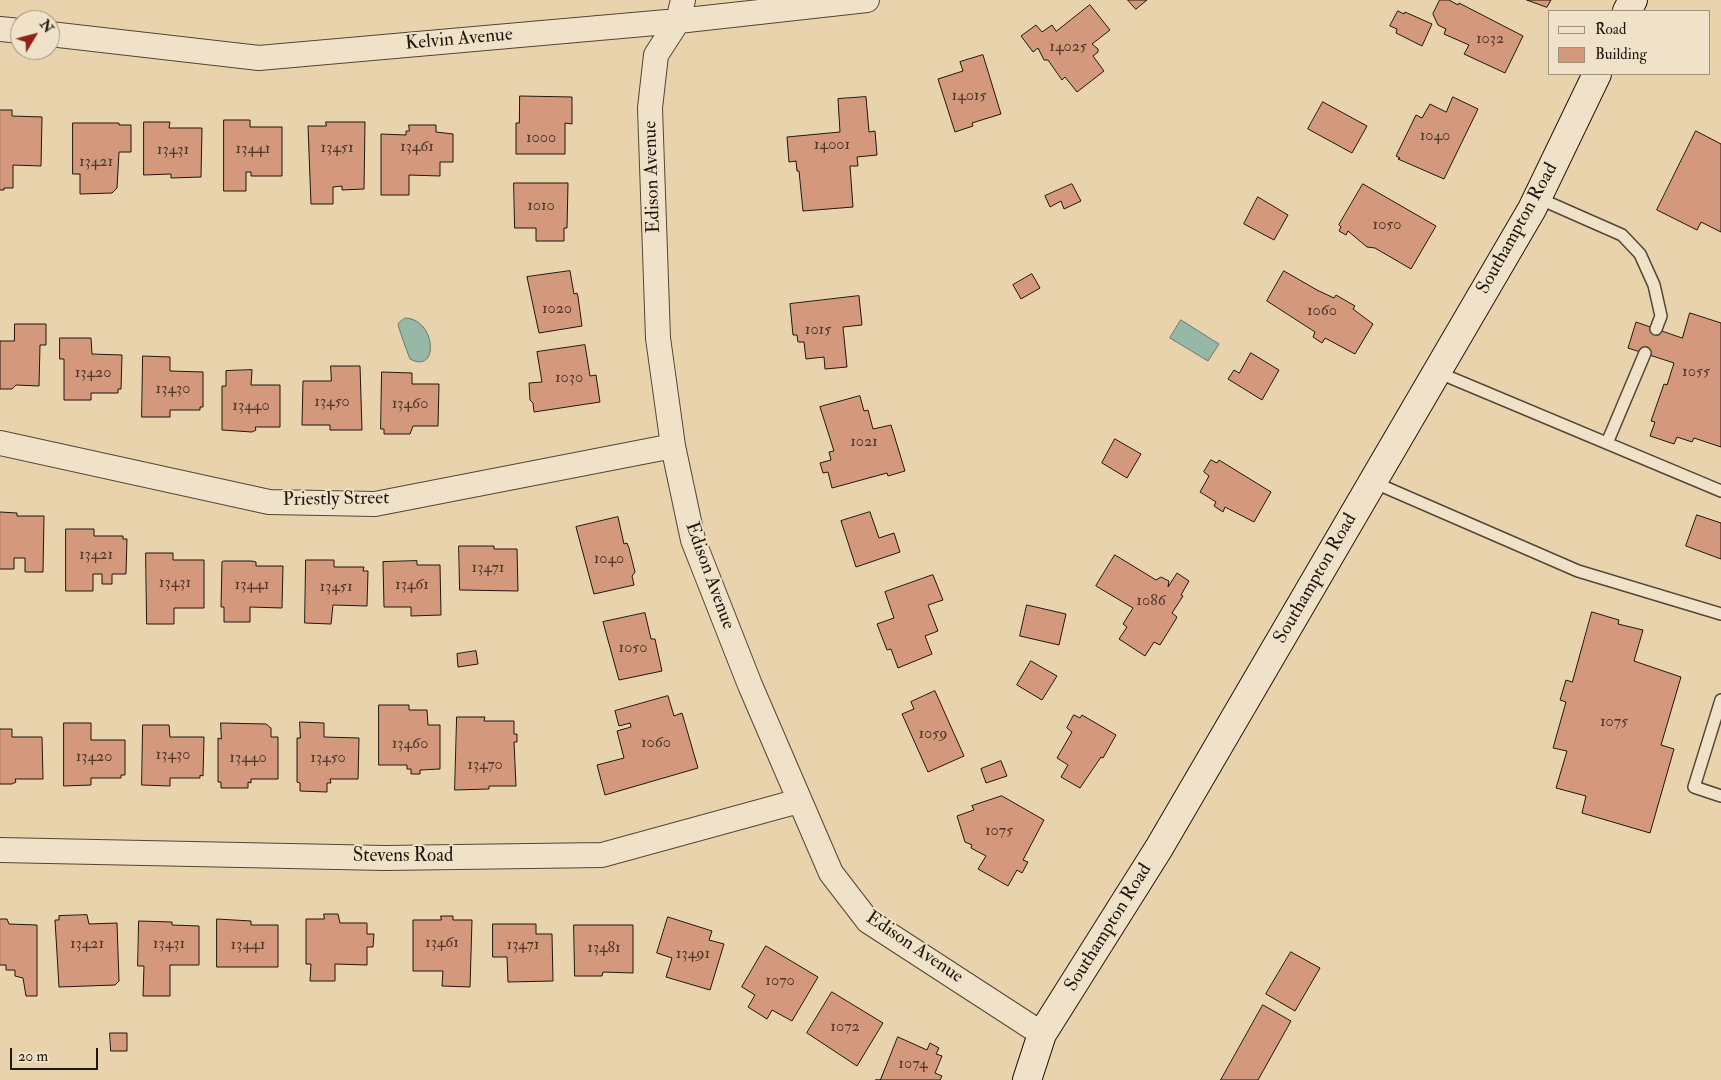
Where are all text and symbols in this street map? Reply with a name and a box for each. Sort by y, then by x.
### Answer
north arrow [10,10,60,60]
legend [1548,10,1711,75]
text: N [36,16,57,36]
text: Road [1595,20,1626,39]
street label: Kelvin Avenue [404,24,514,56]
house number: 1032 [1476,30,1504,50]
house number: 14025 [1049,38,1087,58]
text: Building [1595,45,1647,64]
house number: 14015 [951,87,987,107]
street label: Edison Avenue [640,120,666,234]
house number: 1040 [1420,127,1450,147]
house number: 1000 [526,129,556,149]
house number: 14001 [814,136,850,156]
house number: 13461 [400,138,434,158]
house number: 13451 [320,139,354,159]
house number: 13441 [236,140,270,160]
house number: 13431 [157,141,189,161]
house number: 13421 [79,153,113,173]
street label: Southampton Road [1473,159,1563,299]
house number: 1010 [527,197,555,217]
house number: 1050 [1373,216,1401,236]
house number: 1020 [542,300,572,320]
house number: 1060 [1307,302,1337,322]
house number: 1015 [805,321,831,341]
house number: 1055 [1682,363,1710,383]
house number: 13420 [75,364,111,384]
house number: 1030 [555,369,583,389]
house number: 13430 [156,380,190,400]
house number: 13450 [314,393,350,413]
house number: 13460 [392,395,428,415]
house number: 13440 [232,397,270,417]
house number: 1021 [850,433,878,453]
street label: Priestly Street [283,488,389,512]
street label: Southampton Road [1270,510,1362,648]
street label: Edison Avenue [679,519,739,633]
house number: 13421 [79,546,113,566]
house number: 1040 [594,550,624,570]
house number: 13471 [471,559,505,579]
house number: 13431 [159,574,191,594]
house number: 13441 [235,576,269,596]
house number: 13461 [395,576,429,596]
house number: 13451 [319,578,353,598]
house number: 1086 [1136,592,1166,612]
house number: 1050 [619,639,647,659]
house number: 1075 [1600,713,1628,733]
house number: 1059 [918,725,948,745]
house number: 1060 [641,734,671,754]
house number: 13460 [392,735,428,755]
house number: 13430 [156,746,190,766]
house number: 13420 [76,748,112,768]
house number: 13440 [229,749,267,769]
house number: 13450 [310,749,346,769]
house number: 13470 [467,756,503,776]
house number: 1075 [985,822,1013,842]
street label: Stevens Road [353,846,453,868]
street label: Southampton Road [1061,860,1157,996]
street label: Edison Avenue [861,907,967,989]
house number: 13461 [425,934,459,954]
house number: 13421 [70,935,104,955]
house number: 13431 [153,935,185,955]
house number: 13441 [231,936,265,956]
house number: 13471 [506,936,540,956]
house number: 13481 [587,939,621,959]
house number: 13491 [676,945,710,965]
house number: 1070 [765,972,795,992]
house number: 1072 [830,1018,860,1038]
scale bar [12,1038,100,1070]
text: 20 m [18,1047,48,1066]
house number: 1074 [898,1055,928,1075]

